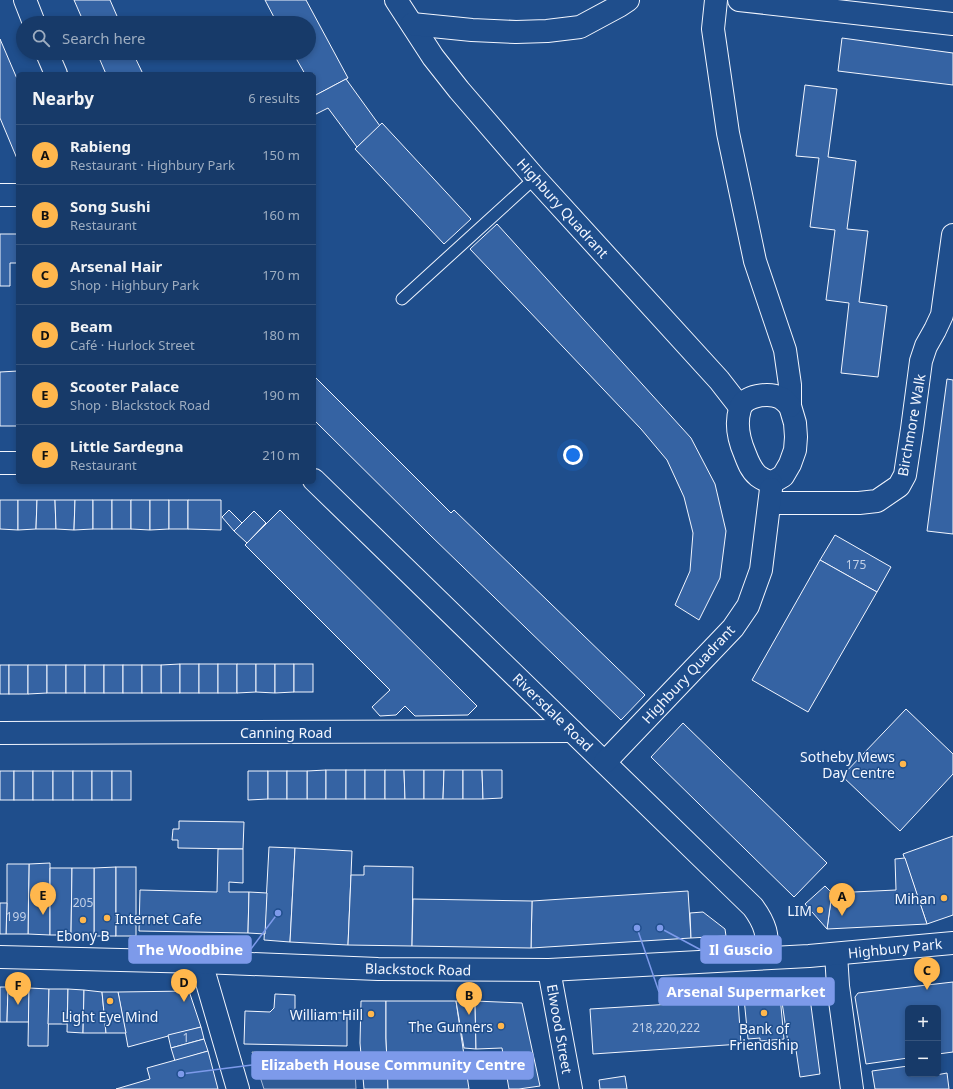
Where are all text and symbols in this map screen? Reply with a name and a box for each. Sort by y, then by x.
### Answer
search box [16,16,316,60]
icon: search [30,27,52,49]
text: Search here [62,28,145,48]
text: Nearby [32,87,94,110]
text: 6 results [248,89,300,107]
text: Rabieng [70,136,131,156]
text: A [41,146,50,164]
text: 150 m [262,146,300,164]
street label: Highbury Quadrant [513,154,613,262]
text: Restaurant · Highbury Park [70,156,235,174]
text: Song Sushi [70,196,151,216]
text: B [41,206,49,224]
text: 160 m [262,206,300,224]
text: Restaurant [70,216,137,234]
text: Arsenal Hair [70,256,162,276]
text: C [41,266,49,284]
text: 170 m [262,266,300,284]
text: Shop · Highbury Park [70,276,199,294]
text: Beam [70,316,113,336]
text: D [40,326,50,344]
text: 180 m [262,326,300,344]
text: Café · Hurlock Street [70,336,195,354]
street label: Birchmore Walk [893,372,929,478]
text: Scooter Palace [70,376,179,396]
text: E [41,386,49,404]
text: 190 m [262,386,300,404]
text: Shop · Blackstock Road [70,396,210,414]
text: Little Sardegna [70,436,184,456]
your location [563,445,583,465]
text: F [41,446,49,464]
text: 210 m [262,446,300,464]
text: Restaurant [70,456,137,474]
house number: 175 [846,556,866,573]
street label: Highbury Quadrant [637,621,739,727]
street label: Riversdale Road [509,669,597,755]
street label: Canning Road [240,723,332,742]
place label: Sotheby Mews Day Centre [800,747,895,782]
marker: Sotheby Mews Day Centre [898,759,908,769]
pin: E [30,882,56,915]
pin: A [829,883,855,916]
place label: Mihan [895,889,936,908]
marker: Mihan [939,893,949,903]
house number: 205 [73,894,93,911]
place label: LIM [787,901,812,920]
marker: LIM [815,905,825,915]
house number: 199 [6,908,26,925]
place label: Internet Cafe [115,909,202,928]
marker: Internet Cafe [102,913,112,923]
marker: Ebony B [78,915,88,925]
place label: Ebony B [56,926,110,945]
street label: Highbury Park [847,934,944,962]
callout: The Woodbine [129,936,251,963]
callout: Il Guscio [701,936,781,963]
text: The Woodbine [137,939,243,959]
text: Il Guscio [709,939,773,959]
pin: C [914,957,940,990]
street label: Blackstock Road [365,959,471,979]
pin: D [171,969,197,1002]
pin: F [5,972,31,1005]
callout: Arsenal Supermarket [659,978,834,1005]
text: Arsenal Supermarket [667,981,826,1001]
pin: B [456,982,482,1015]
street label: Elwood Street [543,983,577,1075]
marker: Light Eye Mind [105,996,115,1006]
place label: William Hill [290,1005,363,1024]
map controls [905,1005,941,1077]
button: + [905,1005,941,1041]
place label: Light Eye Mind [62,1007,158,1026]
marker: Bank of Friendship [759,1008,769,1018]
marker: William Hill [366,1009,376,1019]
place label: The Gunners [408,1017,493,1036]
house number: 218,220,222 [632,1019,700,1036]
place label: Bank of Friendship [729,1019,799,1054]
marker: The Gunners [496,1021,506,1031]
house number: 1 [183,1029,189,1046]
button: − [905,1041,941,1077]
callout: Elizabeth House Community Centre [252,1052,533,1079]
text: Elizabeth House Community Centre [261,1054,525,1074]

